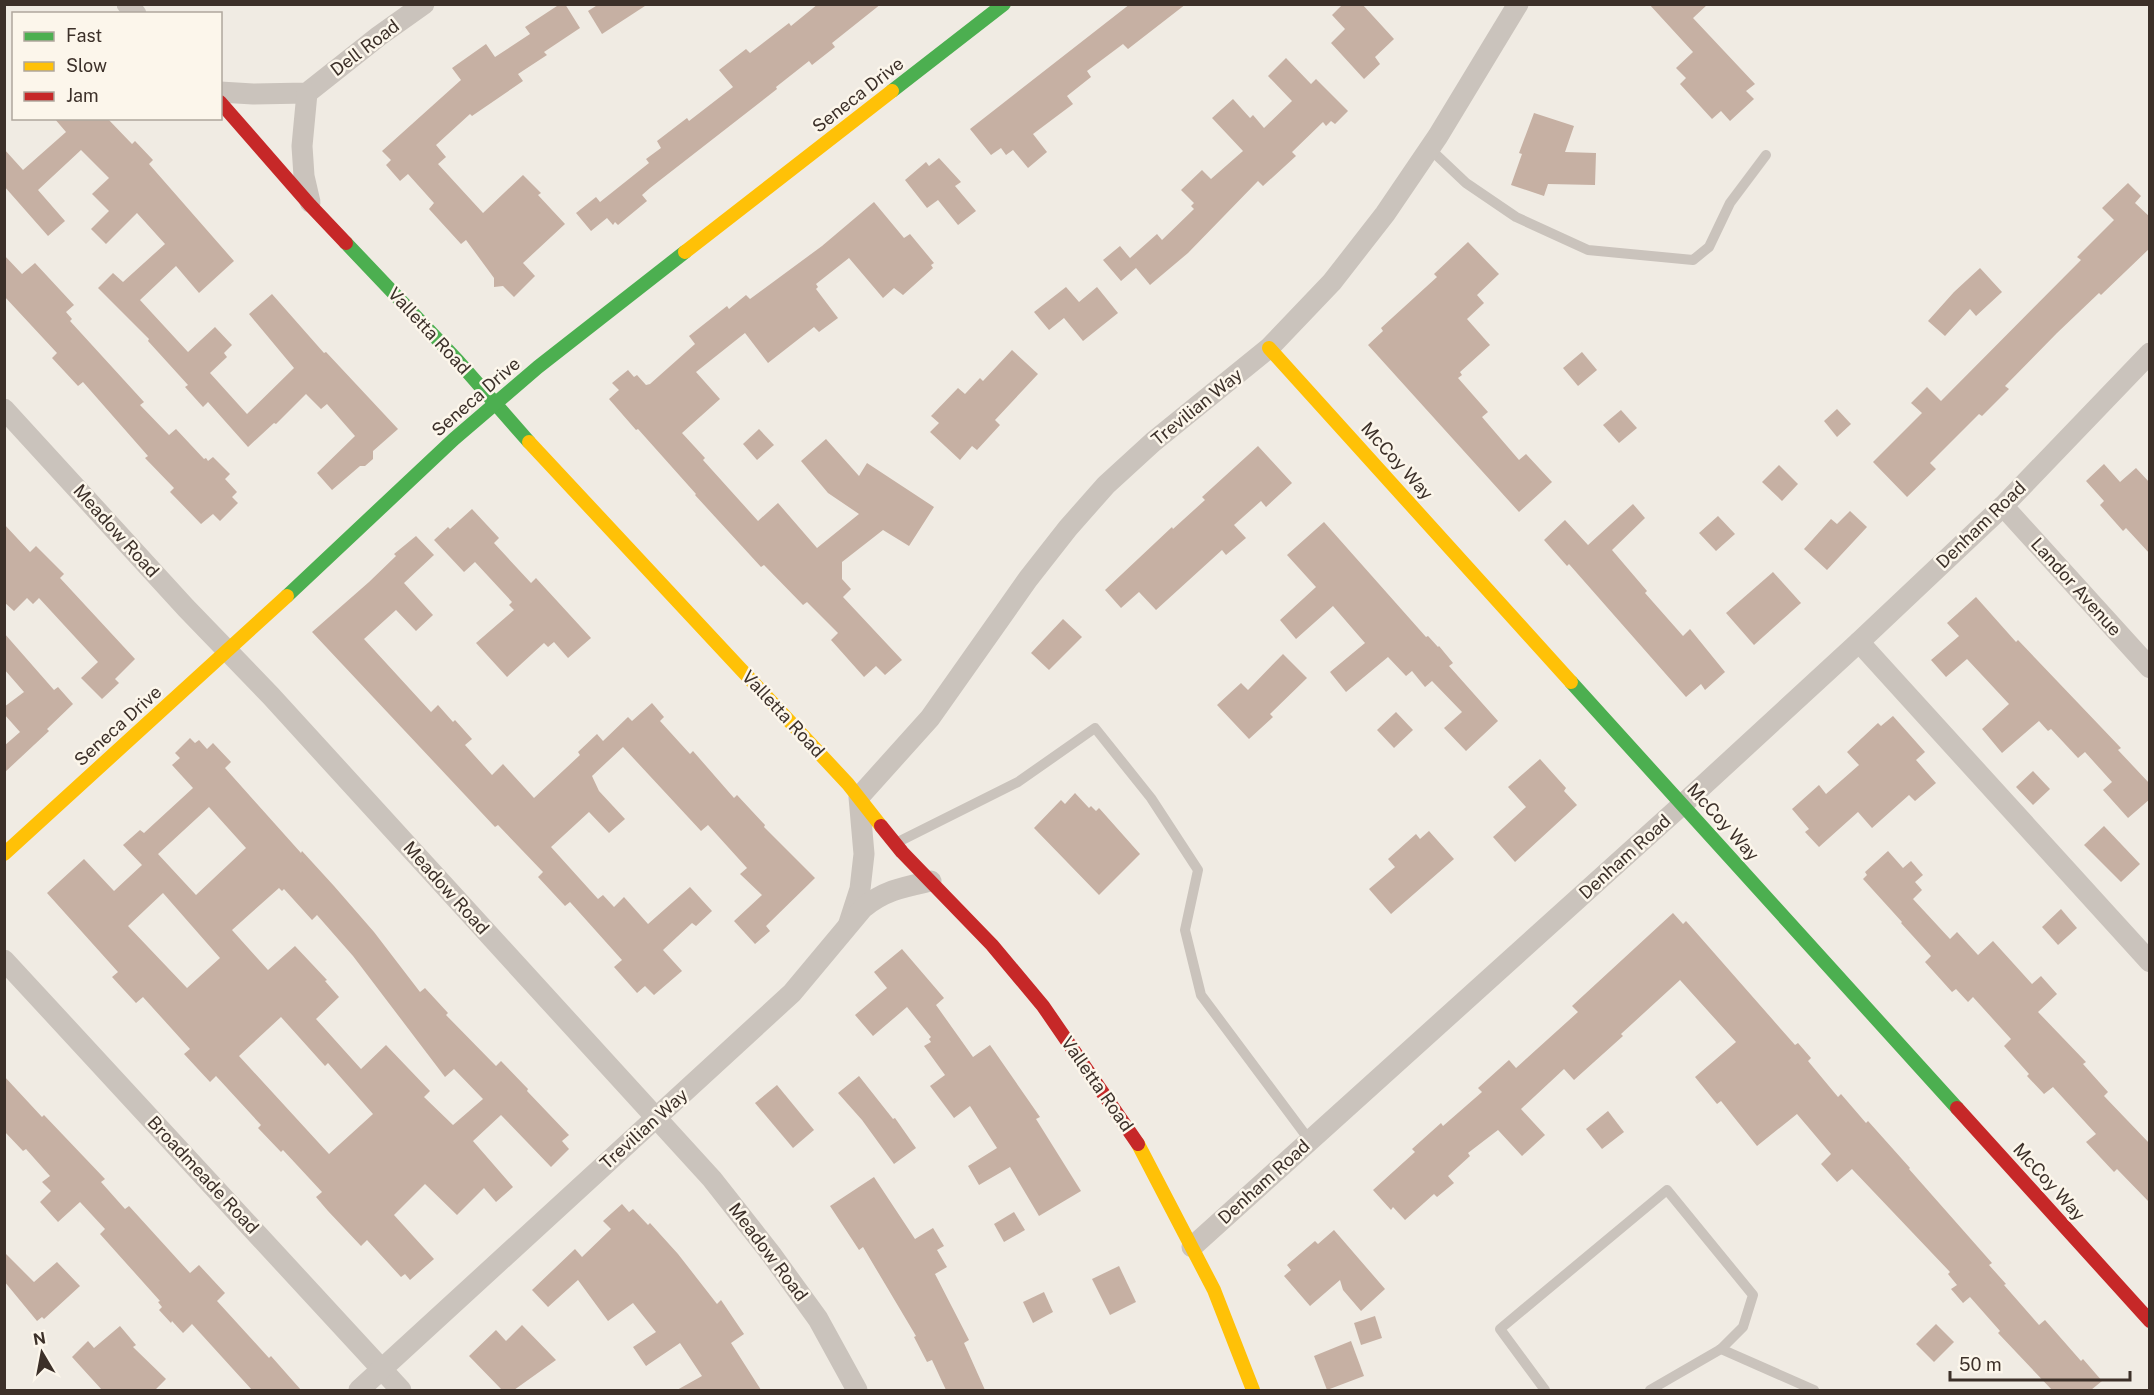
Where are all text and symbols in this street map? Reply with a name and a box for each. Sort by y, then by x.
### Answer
legend [12,12,222,120]
street label: Dell Road [326,15,403,80]
text: Fast [66,25,102,46]
street label: Seneca Drive [808,52,907,137]
text: Slow [66,55,107,76]
text: Jam [66,85,99,106]
street label: Valletta Road [384,283,475,379]
street label: Seneca Drive [427,353,524,441]
street label: Trevilian Way [1147,363,1246,450]
street label: McCoy Way [1357,418,1438,504]
street label: Denham Road [1932,477,2030,572]
street label: Meadow Road [69,480,164,581]
street label: Landor Avenue [2027,533,2126,640]
street label: Valletta Road [738,666,829,762]
street label: Seneca Drive [70,681,166,770]
street label: McCoy Way [1683,779,1764,865]
street label: Denham Road [1575,810,1675,903]
street label: Meadow Road [399,837,494,938]
street label: Valletta Road [1057,1032,1138,1135]
street label: Trevilian Way [596,1084,692,1173]
street label: Broadmeade Road [143,1111,263,1238]
street label: Denham Road [1214,1135,1314,1228]
street label: McCoy Way [2009,1139,2090,1225]
street label: Meadow Road [725,1198,812,1305]
north arrow [12,1323,72,1383]
text: N [32,1328,47,1349]
scale bar [1950,1344,2130,1382]
text: 50 m [1959,1354,2002,1375]

